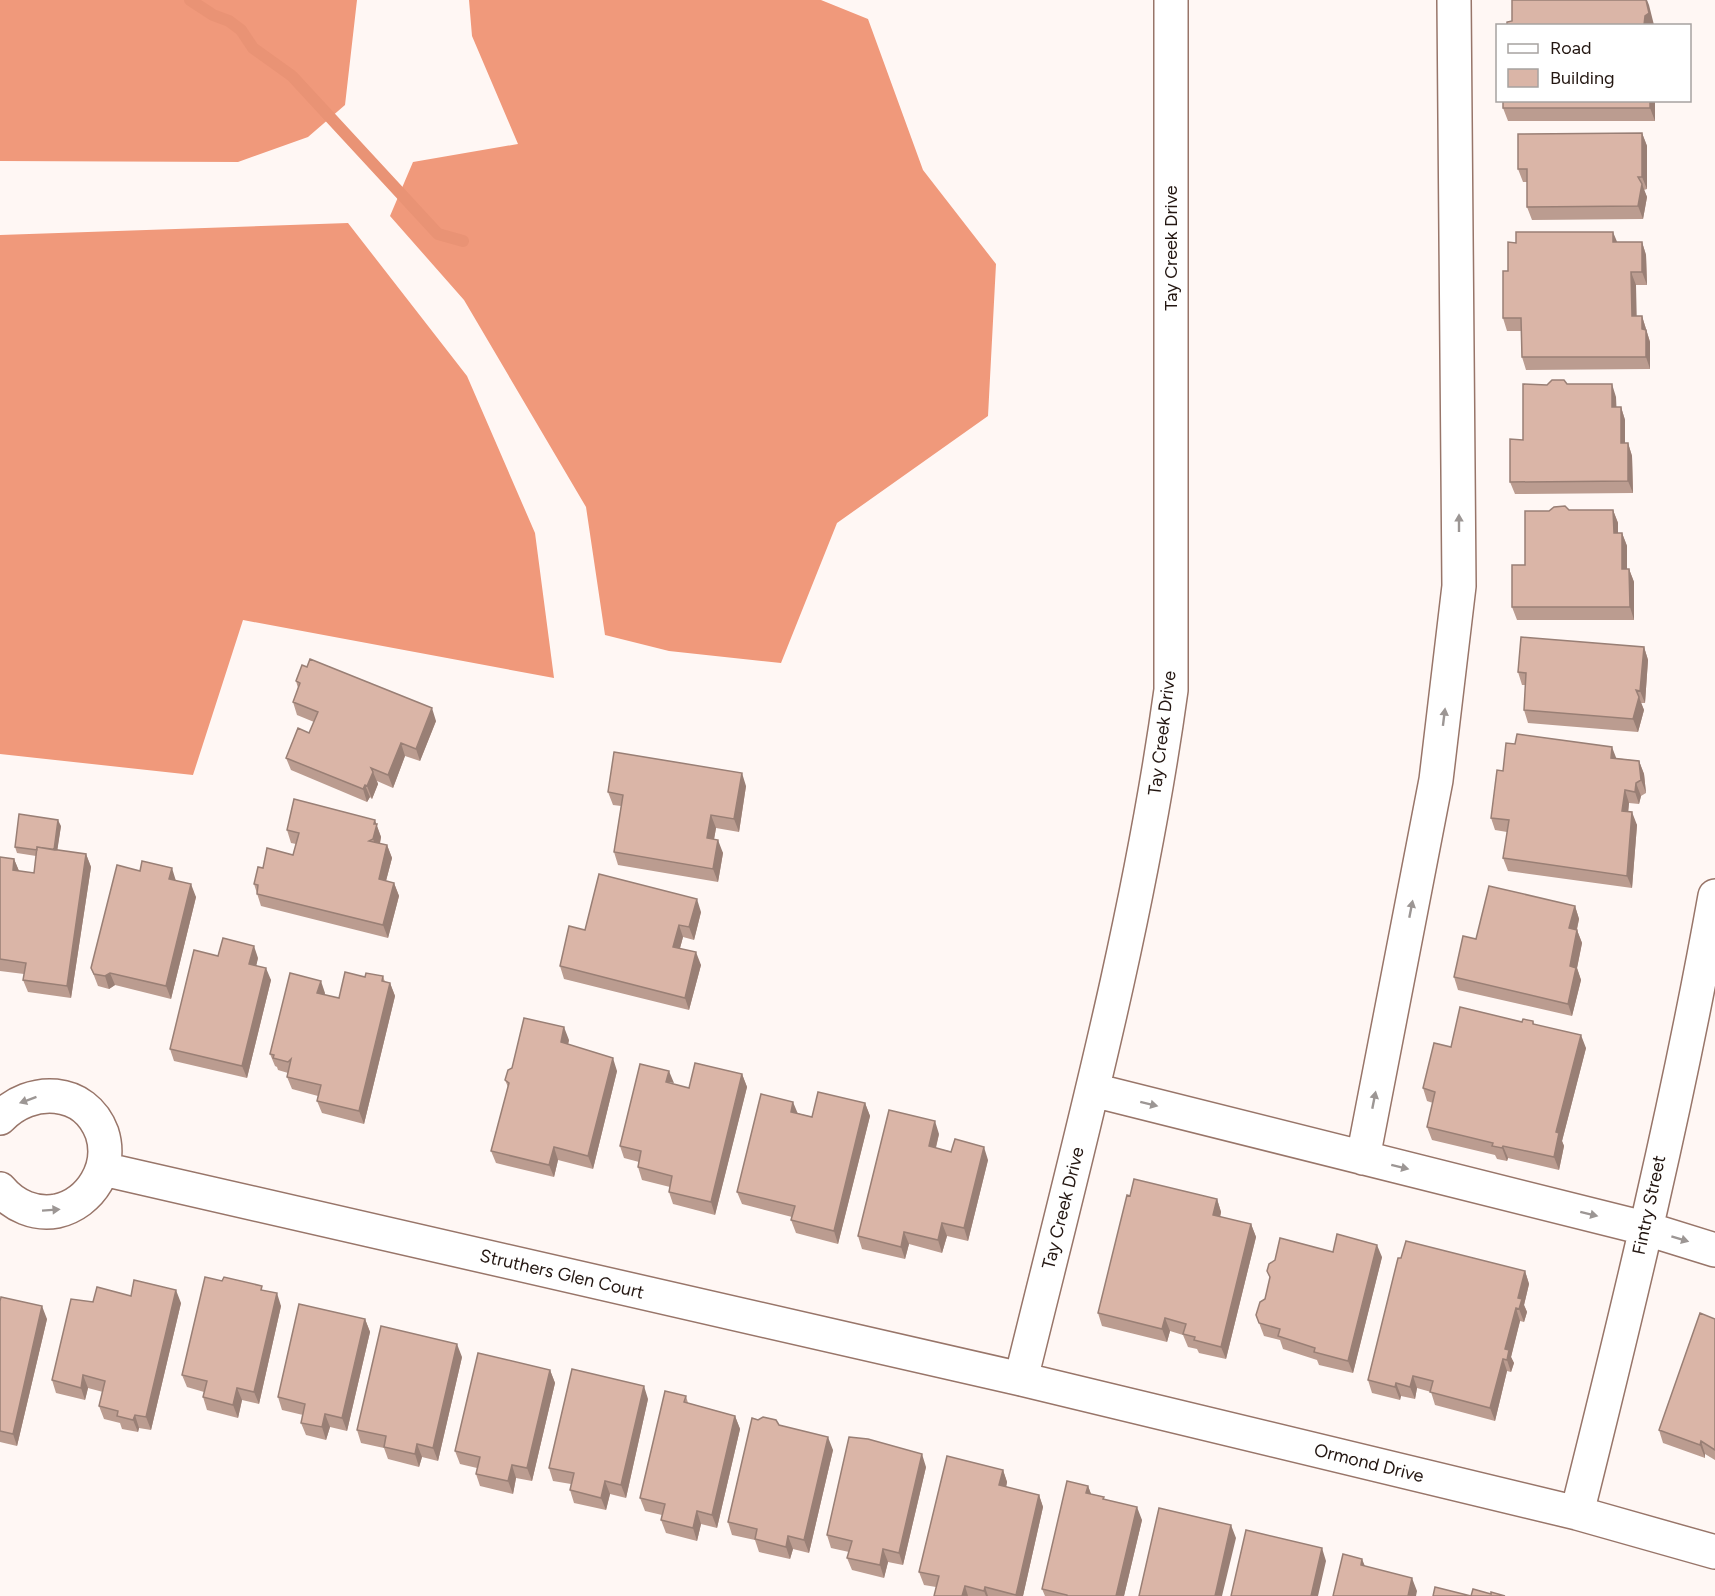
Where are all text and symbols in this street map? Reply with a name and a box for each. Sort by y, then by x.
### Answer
legend [1496,24,1691,102]
text: Road [1550,37,1591,59]
text: Building [1550,67,1615,89]
street label: Tay Creek Drive [1160,185,1182,311]
one-way arrow [1454,513,1464,532]
street label: Tay Creek Drive [1143,669,1181,797]
one-way arrow [1439,707,1449,726]
one-way arrow [1407,899,1416,918]
one-way arrow [1370,1091,1379,1110]
one-way arrow [19,1095,37,1105]
one-way arrow [1140,1100,1158,1110]
street label: Tay Creek Drive [1037,1144,1089,1271]
street label: Fintry Street [1628,1153,1670,1257]
one-way arrow [1390,1162,1409,1172]
one-way arrow [42,1206,61,1215]
one-way arrow [1580,1210,1598,1220]
one-way arrow [1671,1235,1689,1244]
street label: Struthers Glen Court [478,1244,646,1304]
street label: Ormond Drive [1312,1439,1426,1487]

